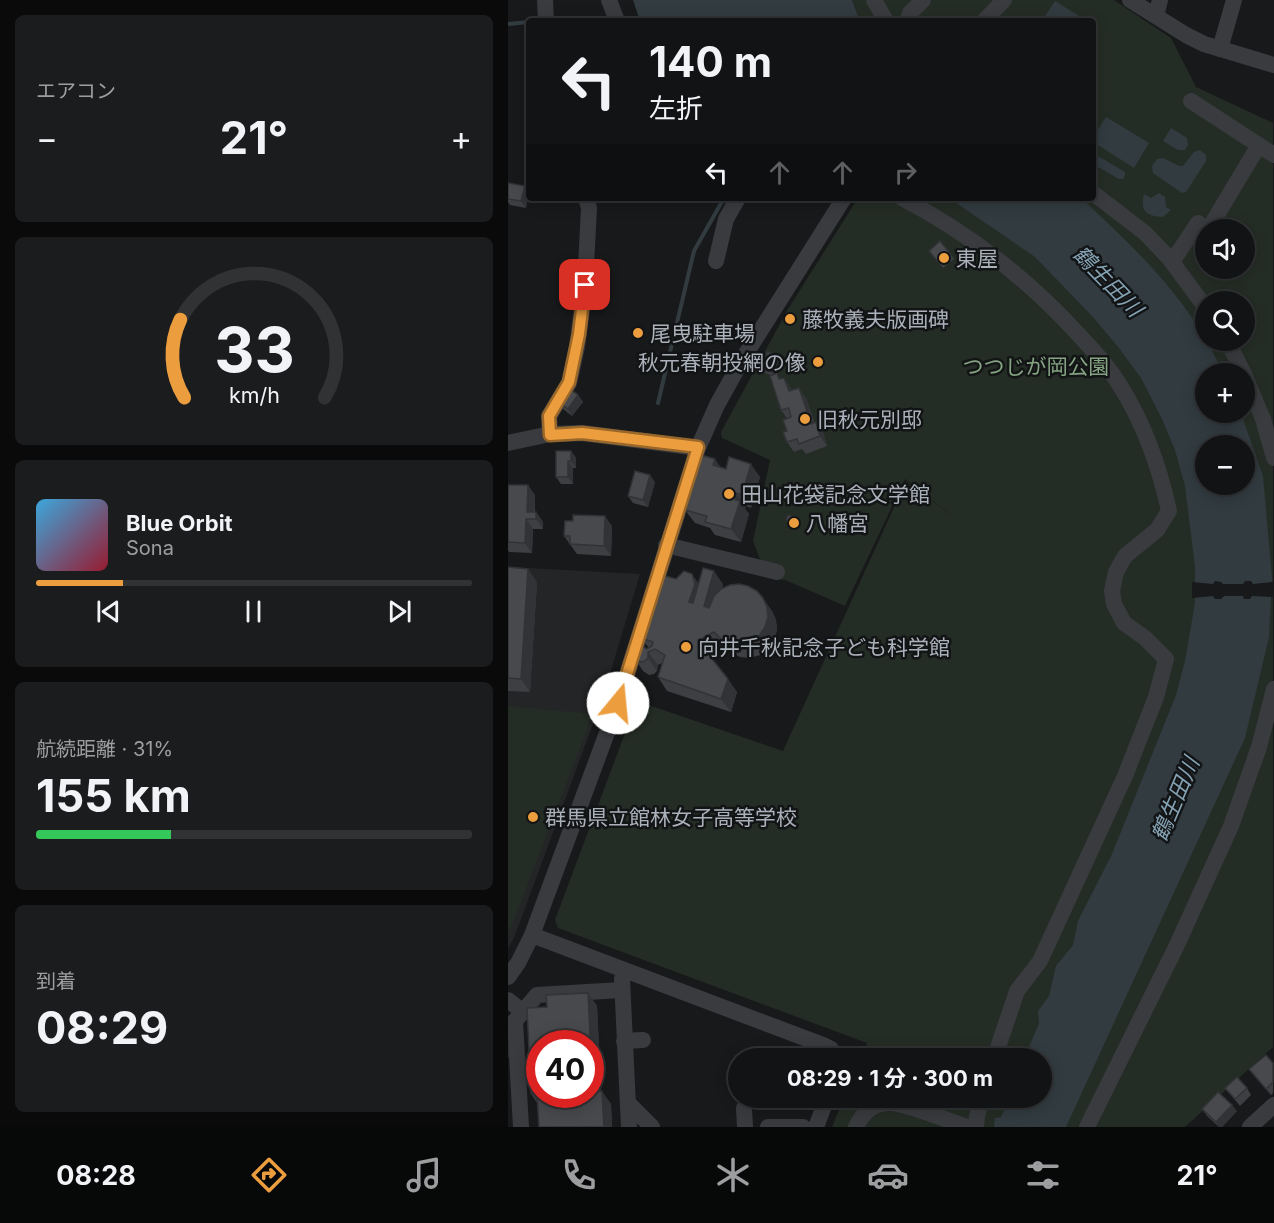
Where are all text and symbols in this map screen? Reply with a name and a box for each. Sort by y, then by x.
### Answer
text: 140 m [649,36,772,87]
icon: left [550,42,628,120]
text: エアコン [36,79,116,103]
text: 左折 [649,92,703,125]
text: 21° [220,110,288,165]
text: − [36,118,58,158]
text: + [450,118,472,158]
icon: left [700,156,733,189]
icon: ahead [763,156,796,189]
icon: ahead [826,156,859,189]
icon: right [889,156,922,189]
map controls [1195,219,1255,495]
button: sound [1195,219,1255,279]
water label: 鶴生田川 [1068,240,1149,323]
place label: 東屋 [956,246,998,271]
marker: 東屋 [937,251,951,265]
pin [559,259,610,310]
icon: arrive [568,268,601,301]
button: search [1195,291,1255,351]
place label: 藤牧義夫版画碑 [802,307,949,332]
text: 33 [214,312,294,387]
marker: 藤牧義夫版画碑 [783,312,797,326]
place label: 尾曳駐車場 [650,321,755,346]
marker: 尾曳駐車場 [631,326,645,340]
place label: 秋元春朝投網の像 [638,350,806,375]
park label: つつじが岡公園 [963,354,1110,379]
marker: 秋元春朝投網の像 [811,355,825,369]
button: + [1195,363,1255,423]
text: km/h [229,383,279,409]
place label: 旧秋元別邸 [817,407,922,432]
marker: 旧秋元別邸 [798,412,812,426]
button: − [1195,435,1255,495]
place label: 田山花袋記念文学館 [741,482,930,507]
marker: 田山花袋記念文学館 [722,487,736,501]
text: Blue Orbit [126,510,233,536]
place label: 八幡宮 [806,511,869,536]
marker: 八幡宮 [787,516,801,530]
text: Sona [126,536,174,560]
icon: previous [92,595,125,628]
icon: pause [237,595,270,628]
icon: next [383,595,416,628]
place label: 向井千秋記念子ども科学館 [698,635,950,660]
marker: 向井千秋記念子ども科学館 [679,640,693,654]
position arrow [586,671,650,735]
text: 航続距離 · 31% [36,737,173,761]
water label: 鶴生田川 [1146,752,1205,845]
text: 155 km [36,768,191,823]
place label: 群馬県立館林女子高等学校 [545,805,797,830]
marker: 群馬県立館林女子高等学校 [526,810,540,824]
text: 到着 [36,969,76,993]
text: 08:29 [36,1000,168,1055]
speed limit sign: 40 [526,1030,604,1108]
text: 08:29 · 1 分 · 300 m [787,1065,993,1091]
icon: directions [248,1154,290,1196]
icon: music [403,1154,445,1196]
icon: phone [558,1154,600,1196]
icon: climate [712,1154,754,1196]
icon: car [867,1154,909,1196]
icon: filters [1022,1154,1064,1196]
text: 08:28 [56,1159,136,1192]
text: 21° [1177,1159,1218,1192]

